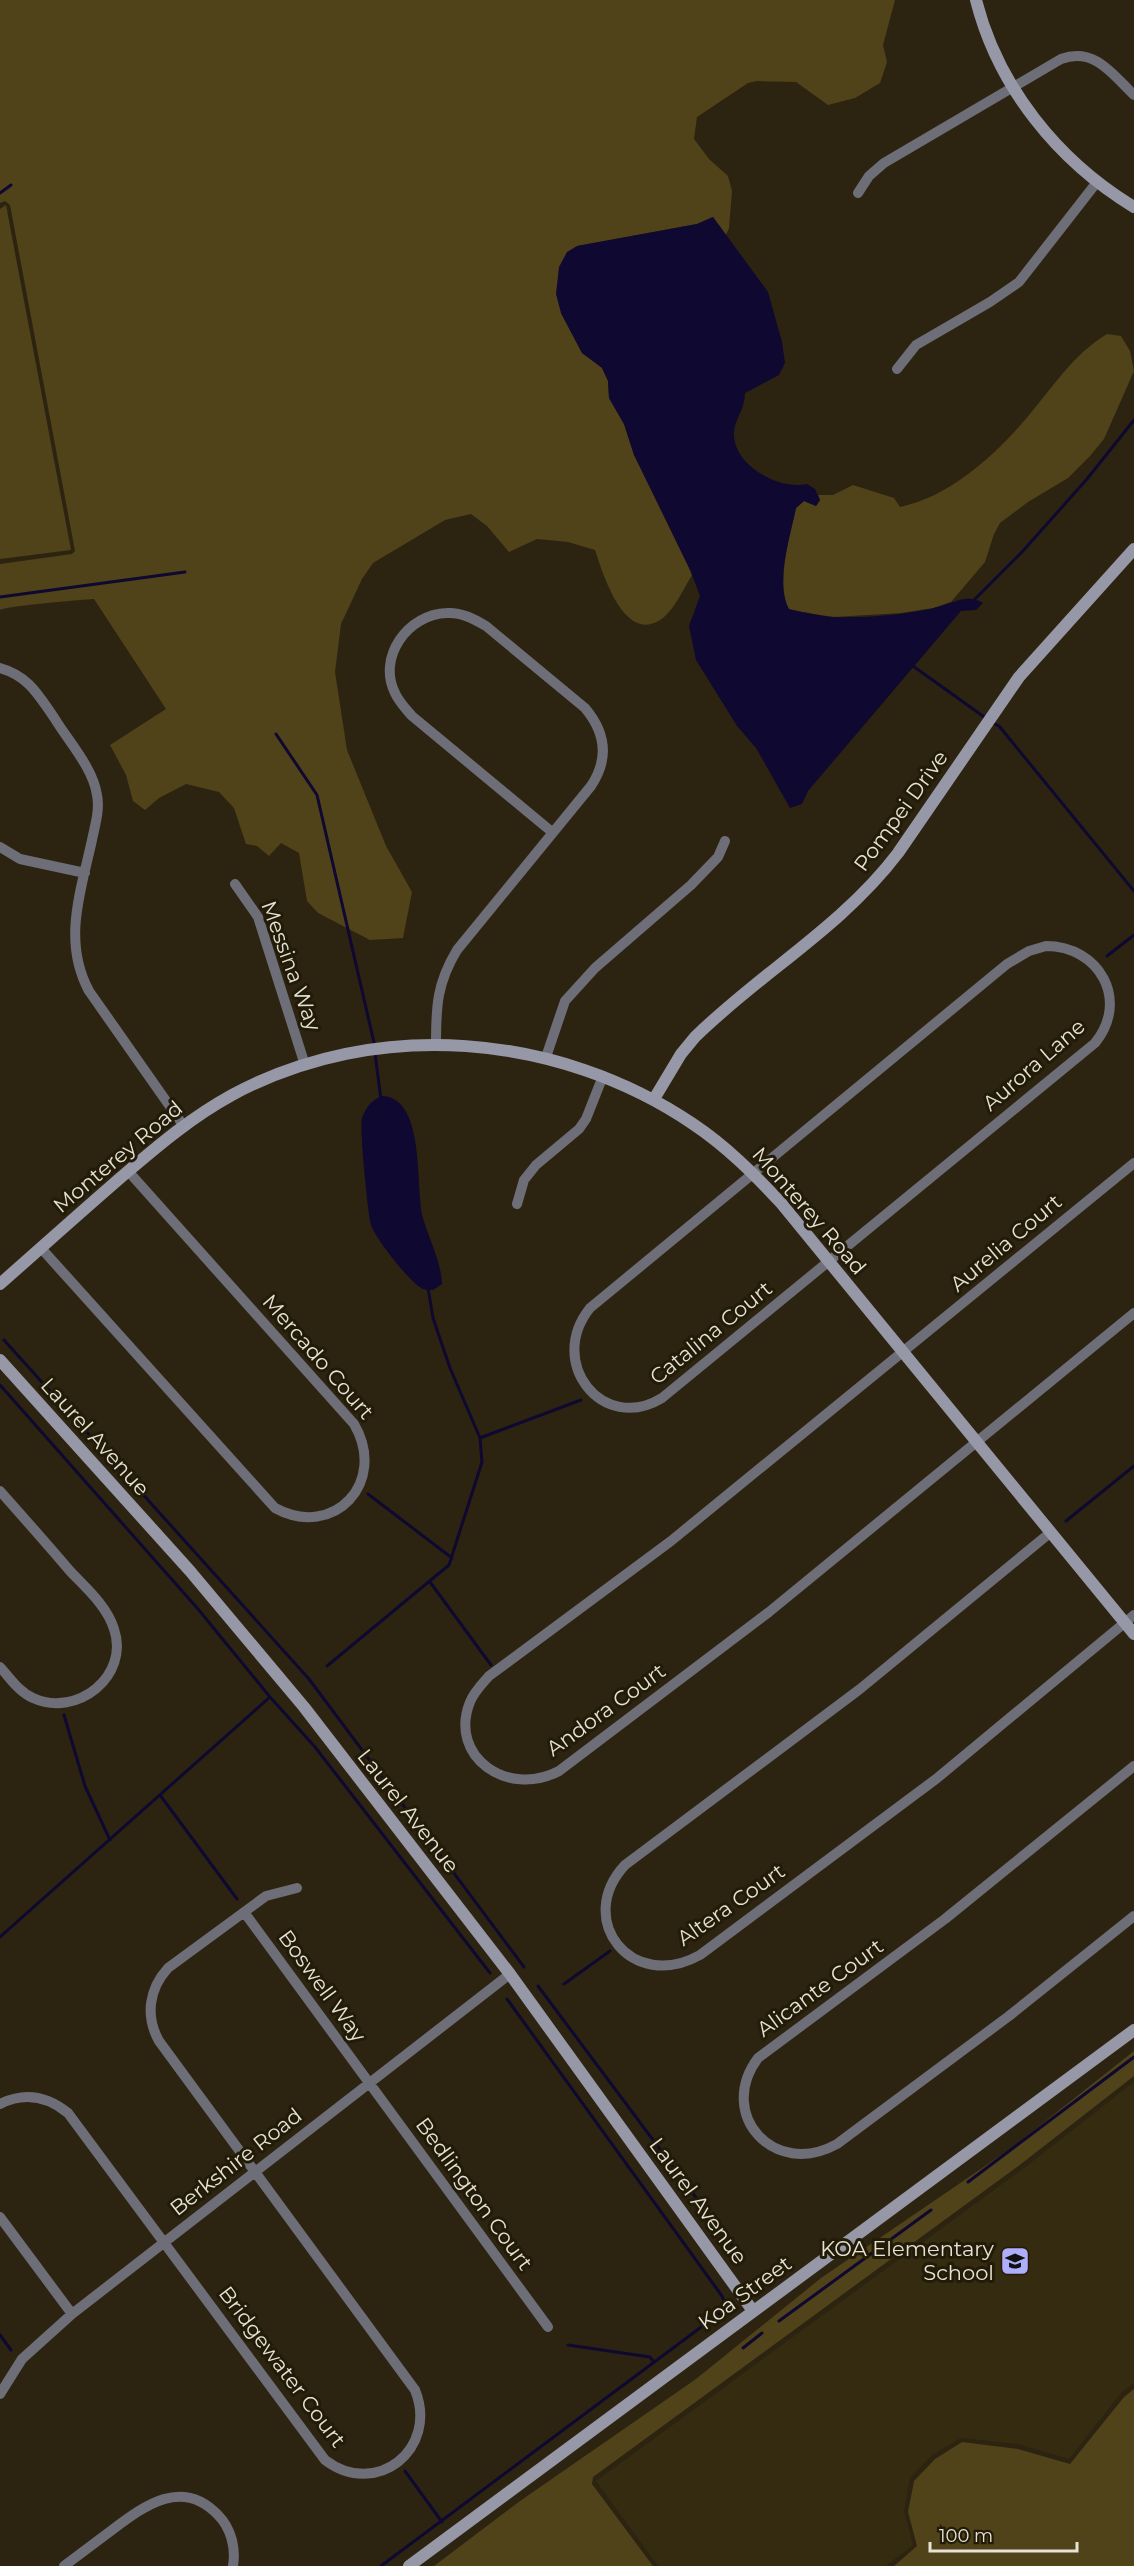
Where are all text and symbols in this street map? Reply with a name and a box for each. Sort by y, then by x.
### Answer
street label: Pompei Drive [848,745,953,876]
street label: Messina Way [256,897,327,1035]
street label: Aurora Lane [977,1013,1090,1116]
street label: Monterey Road [48,1095,187,1218]
street label: Monterey Road [747,1142,872,1280]
street label: Aurelia Court [945,1189,1067,1297]
street label: Catalina Court [645,1276,777,1390]
street label: Mercado Court [257,1289,379,1424]
street label: Laurel Avenue [36,1373,155,1501]
street label: Andora Court [541,1658,670,1761]
street label: Laurel Avenue [352,1744,464,1878]
street label: Altera Court [672,1858,789,1951]
street label: Boswell Way [273,1925,372,2047]
street label: Alicante Court [752,1933,888,2042]
street label: Berkshire Road [165,2102,307,2221]
street label: Bedlington Court [411,2112,538,2275]
street label: Laurel Avenue [644,2133,753,2269]
place label: KOA Elementary School [820,2236,995,2285]
school or university icon: KOA Elementary School [999,2245,1031,2277]
street label: Koa Street [693,2250,796,2335]
street label: Bridgewater Court [214,2281,351,2452]
scale bar [930,2515,1077,2553]
text: 100 m [939,2525,993,2547]

